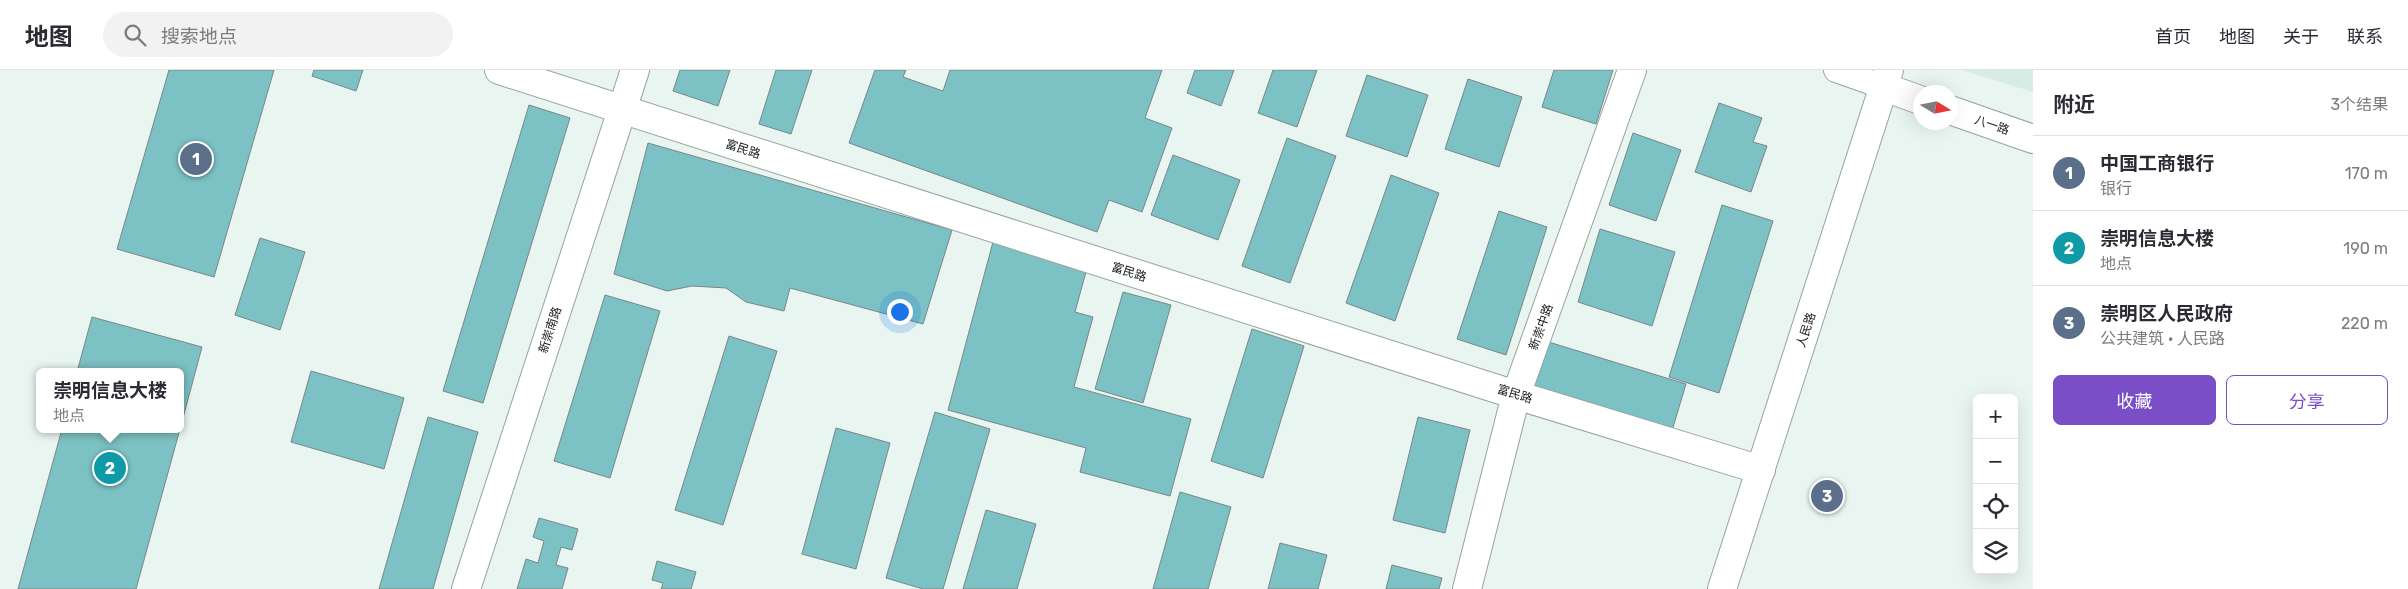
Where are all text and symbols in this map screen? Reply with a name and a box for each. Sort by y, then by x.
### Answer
search box [103,12,453,57]
icon: search [121,21,149,49]
text: 地图 [25,23,73,51]
text: 搜索地点 [161,25,237,48]
text: 首页 [2155,26,2191,48]
text: 地图 [2219,26,2255,48]
text: 关于 [2283,26,2319,48]
text: 联系 [2347,26,2383,48]
north arrow [1913,85,1958,130]
text: 附近 [2053,92,2095,117]
text: 3个结果 [2330,95,2388,114]
street label: 八一路 [1973,113,2011,137]
street label: 富民路 [724,137,762,161]
pin: 1 [180,140,212,178]
text: 中国工商银行 [2100,152,2214,175]
text: 1 [2065,164,2073,183]
text: 170 m [2345,164,2388,183]
text: 银行 [2100,179,2132,198]
text: 崇明信息大楼 [2100,227,2214,250]
text: 2 [2064,239,2074,258]
text: 190 m [2343,239,2388,258]
text: 地点 [2100,254,2132,273]
street label: 富民路 [1110,260,1148,284]
your location [887,299,913,325]
street label: 新崇中路 [1526,302,1556,352]
text: 崇明区人民政府 [2100,302,2233,325]
street label: 新崇南路 [536,305,564,355]
street label: 人民路 [1794,311,1818,349]
text: 3 [2064,314,2074,333]
text: 220 m [2341,314,2388,333]
text: 公共建筑 · 人民路 [2100,329,2225,348]
popup [36,368,184,433]
button: 收藏 [2053,375,2216,425]
button: 分享 [2226,375,2388,425]
text: 崇明信息大楼 [53,379,167,402]
street label: 富民路 [1496,382,1534,406]
map controls [1973,394,2018,574]
button: + [1973,394,2018,439]
text: 地点 [53,406,85,425]
button: − [1973,439,2018,484]
pin: 2 [94,449,126,487]
pin: 3 [1811,477,1843,515]
button: locate [1973,484,2018,529]
button: layers [1973,529,2018,574]

